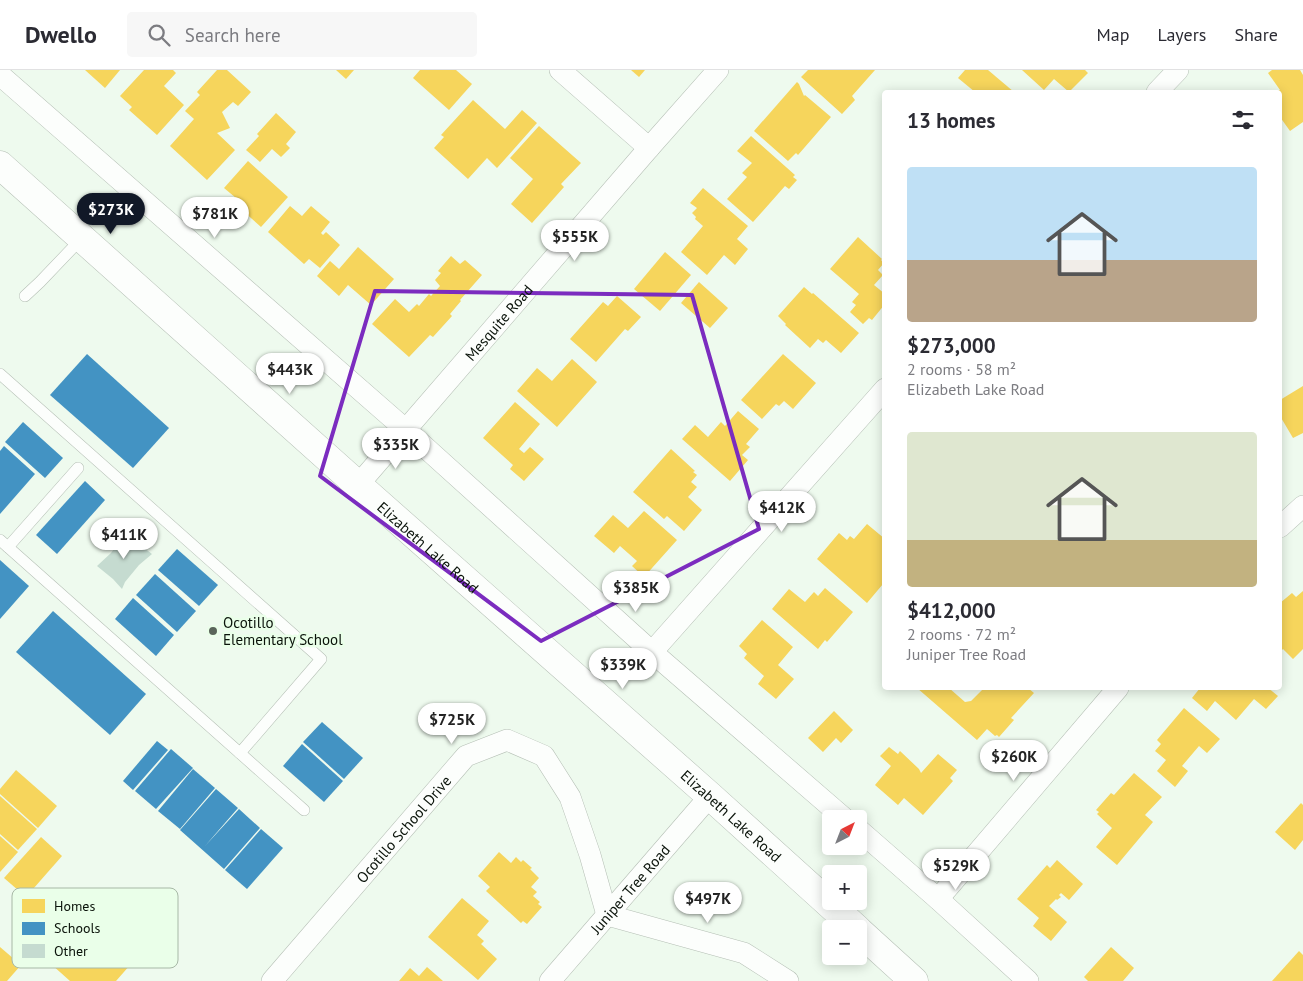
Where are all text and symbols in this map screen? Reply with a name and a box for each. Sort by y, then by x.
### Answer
search box [127,12,477,57]
text: Dwello [25,19,97,50]
icon: search [145,21,173,49]
text: Search here [185,23,281,47]
text: Map [1097,23,1129,46]
text: Layers [1157,23,1206,46]
text: Share [1234,23,1278,46]
icon: filters [1229,106,1257,134]
text: 13 homes [907,107,995,134]
pin: $273K [76,192,146,235]
pin: $781K [180,196,250,239]
text: $273K [88,199,134,219]
icon: home [1037,199,1127,289]
text: $781K [192,203,238,223]
pin: $555K [540,220,610,262]
text: $555K [552,226,598,246]
street label: Mesquite Road [460,280,537,364]
text: $273,000 [907,332,996,359]
pin: $443K [255,352,325,395]
text: $443K [267,359,313,379]
text: 2 rooms · 58 m² [907,359,1016,379]
text: Elizabeth Lake Road [907,379,1044,399]
pin: $335K [361,428,431,470]
text: $335K [373,434,419,454]
icon: home [1037,464,1127,554]
pin: $412K [747,490,817,533]
street label: Elizabeth Lake Road [374,497,483,597]
text: $412K [759,497,805,517]
pin: $411K [89,518,159,560]
text: $411K [101,524,147,544]
pin: $385K [601,570,671,613]
text: $385K [613,577,659,597]
text: $412,000 [907,597,996,624]
place label: Ocotillo Elementary School [223,613,343,649]
text: 2 rooms · 72 m² [907,624,1016,644]
marker: Ocotillo Elementary School [207,625,219,637]
text: Juniper Tree Road [907,644,1026,664]
pin: $339K [588,648,658,690]
text: $339K [600,654,646,674]
pin: $725K [417,702,487,745]
text: $725K [429,709,475,729]
pin: $260K [979,740,1049,782]
text: $260K [991,746,1037,766]
street label: Elizabeth Lake Road [677,765,786,866]
street label: Ocotillo School Drive [352,771,455,886]
north arrow [822,810,868,855]
map controls [822,810,867,965]
street label: Juniper Tree Road [585,840,674,938]
pin: $529K [921,848,991,891]
text: $529K [933,855,979,875]
button: + [822,865,867,910]
pin: $497K [673,882,743,924]
legend [12,888,178,968]
text: $497K [685,888,731,908]
text: Homes [54,897,95,915]
text: Schools [54,919,101,937]
button: − [822,920,867,965]
text: Other [54,942,88,960]

